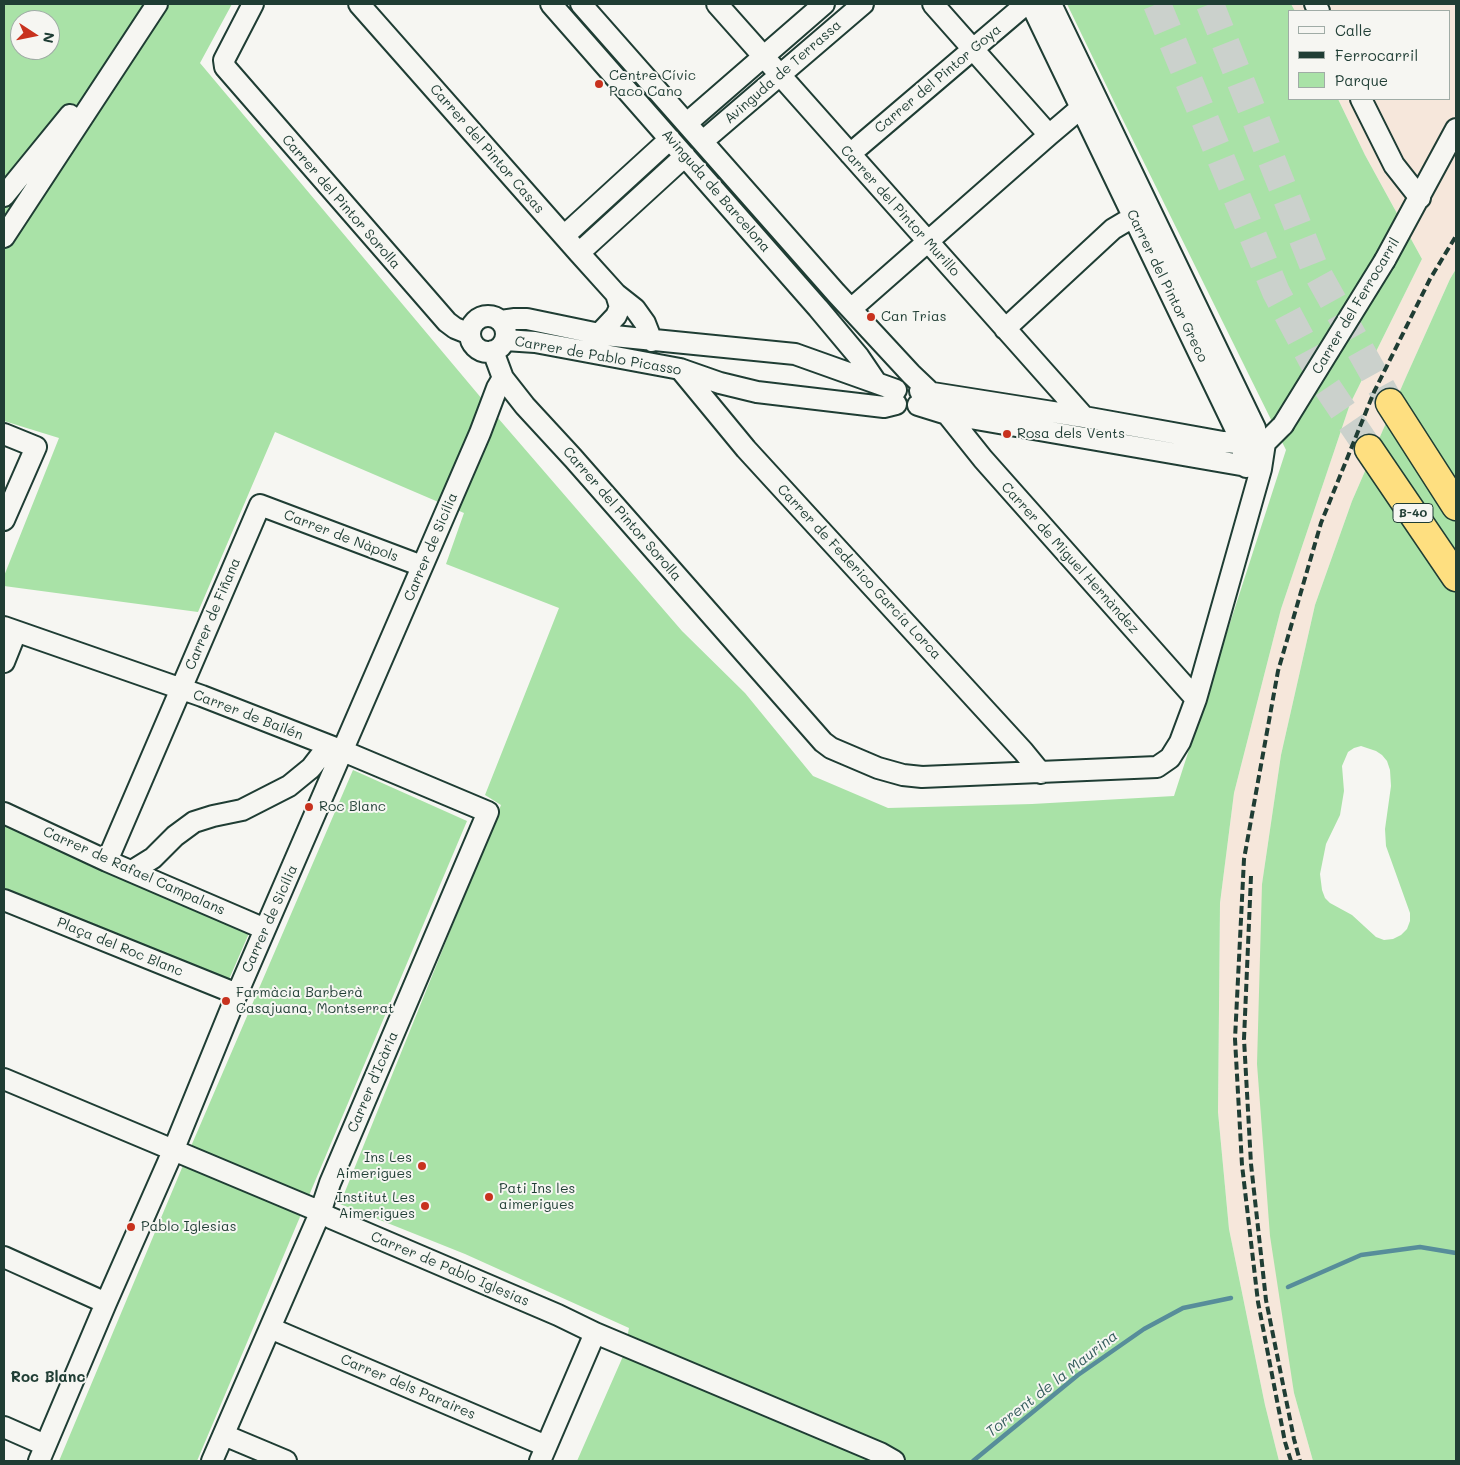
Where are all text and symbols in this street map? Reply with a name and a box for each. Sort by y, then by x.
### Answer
north arrow [10,10,60,60]
legend [1288,10,1450,100]
street label: Avinguda de Terrassa [721,17,845,127]
text: Calle [1335,20,1372,40]
street label: Carrer del Pintor Goya [871,21,1005,137]
text: N [39,31,60,45]
text: Ferrocarril [1335,45,1418,65]
place label: Centre Cívic Paco Cano [609,68,696,100]
text: Parque [1335,70,1388,90]
marker: Centre Cívic Paco Cano [593,78,605,90]
street label: Carrer del Pintor Casas [426,81,548,217]
street label: Avinguda de Barcelona [658,126,774,256]
street label: Carrer del Pintor Sorolla [278,131,404,273]
street label: Carrer del Pintor Murillo [837,142,963,280]
street label: Carrer del Pintor Greco [1123,207,1211,365]
street label: Carrer del Ferrocarril [1309,235,1403,377]
place label: Can Trias [881,309,947,325]
marker: Can Trias [865,311,877,323]
street label: Carrer de Pablo Picasso [513,333,683,379]
place label: Rosa dels Vents [1017,426,1125,442]
marker: Rosa dels Vents [1001,428,1013,440]
street label: Carrer del Pintor Sorolla [559,443,685,585]
street label: Carrer de Miguel Hernàndez [997,479,1143,637]
street label: Carrer de Federico García Lorca [773,481,945,663]
street label: Carrer de Sicília [401,490,461,604]
road number: B-40 [1393,503,1433,522]
street label: Carrer de Nàpols [281,506,401,566]
street label: Carrer de Fiñana [182,555,244,673]
street label: Carrer de Bailén [191,686,305,744]
place label: Roc Blanc [319,799,386,815]
marker: Roc Blanc [303,801,315,813]
street label: Carrer de Rafael Campalans [40,823,228,919]
street label: Carrer de Sicília [239,862,301,976]
street label: Plaça del Roc Blanc [54,914,186,980]
place label: Farmàcia Barberà Casajuana, Montserrat [236,985,394,1018]
marker: Farmàcia Barberà Casajuana, Montserrat [220,995,232,1007]
street label: Carrer d'Icària [344,1029,402,1135]
place label: Ins Les Aimerigues [336,1150,412,1182]
marker: Ins Les Aimerigues [416,1160,428,1172]
place label: Pati Ins les aimerigues [499,1181,575,1214]
place label: Institut Les Aimerigues [337,1190,415,1222]
marker: Pati Ins les aimerigues [483,1191,495,1203]
marker: Institut Les Aimerigues [419,1200,431,1212]
place label: Pablo Iglesias [141,1219,237,1235]
marker: Pablo Iglesias [125,1221,137,1233]
street label: Carrer de Pablo Iglesias [368,1228,532,1310]
water label: Torrent de la Maurina [983,1327,1121,1441]
street label: Carrer dels Paraires [338,1351,478,1423]
district label: Roc Blanc [11,1368,85,1386]

